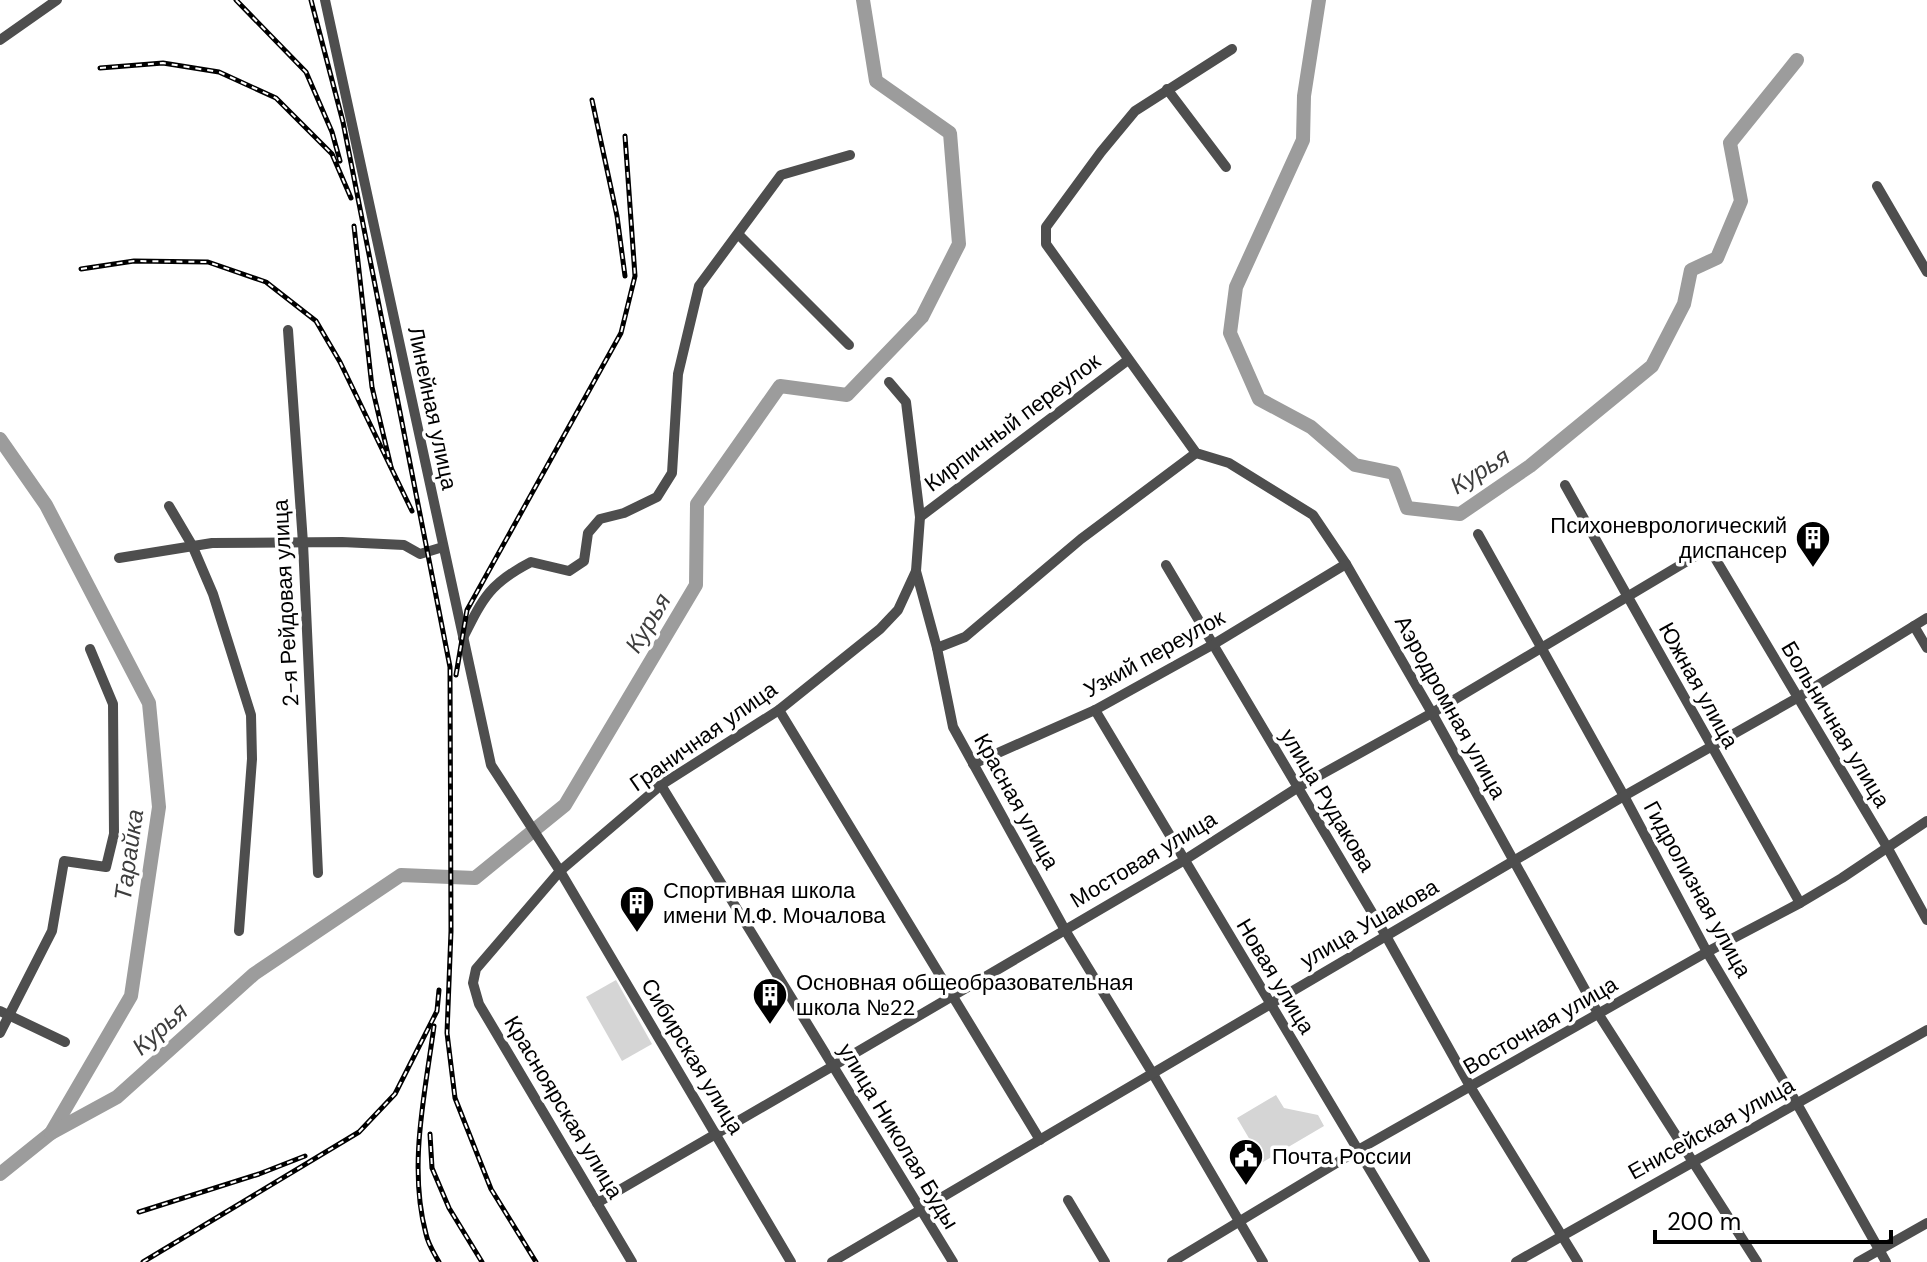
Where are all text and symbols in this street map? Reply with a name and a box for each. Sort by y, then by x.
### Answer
street label: Линейная улица [401,324,464,493]
street label: Кирпичный переулок [919,347,1106,498]
water label: Курья [1444,440,1516,501]
street label: 2-я Рейдовая улица [266,498,305,707]
place label: Психоневрологический диспансер [1550,511,1787,565]
building icon: Психоневрологический диспансер [1794,519,1832,569]
water label: Курья [618,587,678,658]
street label: Узкий переулок [1079,603,1230,704]
street label: Аэродромная улица [1388,610,1513,805]
street label: Южная улица [1652,617,1745,754]
street label: Больничная улица [1774,636,1897,813]
street label: Граничная улица [624,674,783,798]
street label: улица Рудакова [1273,723,1382,878]
street label: Красная улица [967,728,1066,875]
street label: Гидролизная улица [1637,796,1759,983]
street label: Мостовая улица [1065,804,1222,915]
water label: Тарайка [107,807,150,903]
street label: улица Ушакова [1295,872,1444,975]
place label: Спортивная школа имени М.Ф. Мочалова [663,876,886,930]
building icon: Спортивная школа имени М.Ф. Мочалова [618,884,656,934]
street label: Новая улица [1230,913,1322,1040]
place label: Основная общеобразовательная школа №22 [796,968,1134,1022]
street label: Восточная улица [1458,969,1623,1081]
street label: Сибирская улица [635,973,751,1140]
building icon: Основная общеобразовательная школа №22 [751,976,789,1026]
water label: Курья [125,995,194,1062]
street label: Красноярская улица [497,1010,630,1205]
street label: улица Николая Буды [832,1038,966,1235]
street label: Енисейская улица [1623,1070,1800,1186]
public building icon: Почта России [1227,1137,1265,1187]
place label: Почта России [1272,1142,1411,1171]
scale bar [1655,1194,1891,1244]
text: 200 m [1667,1206,1741,1237]

